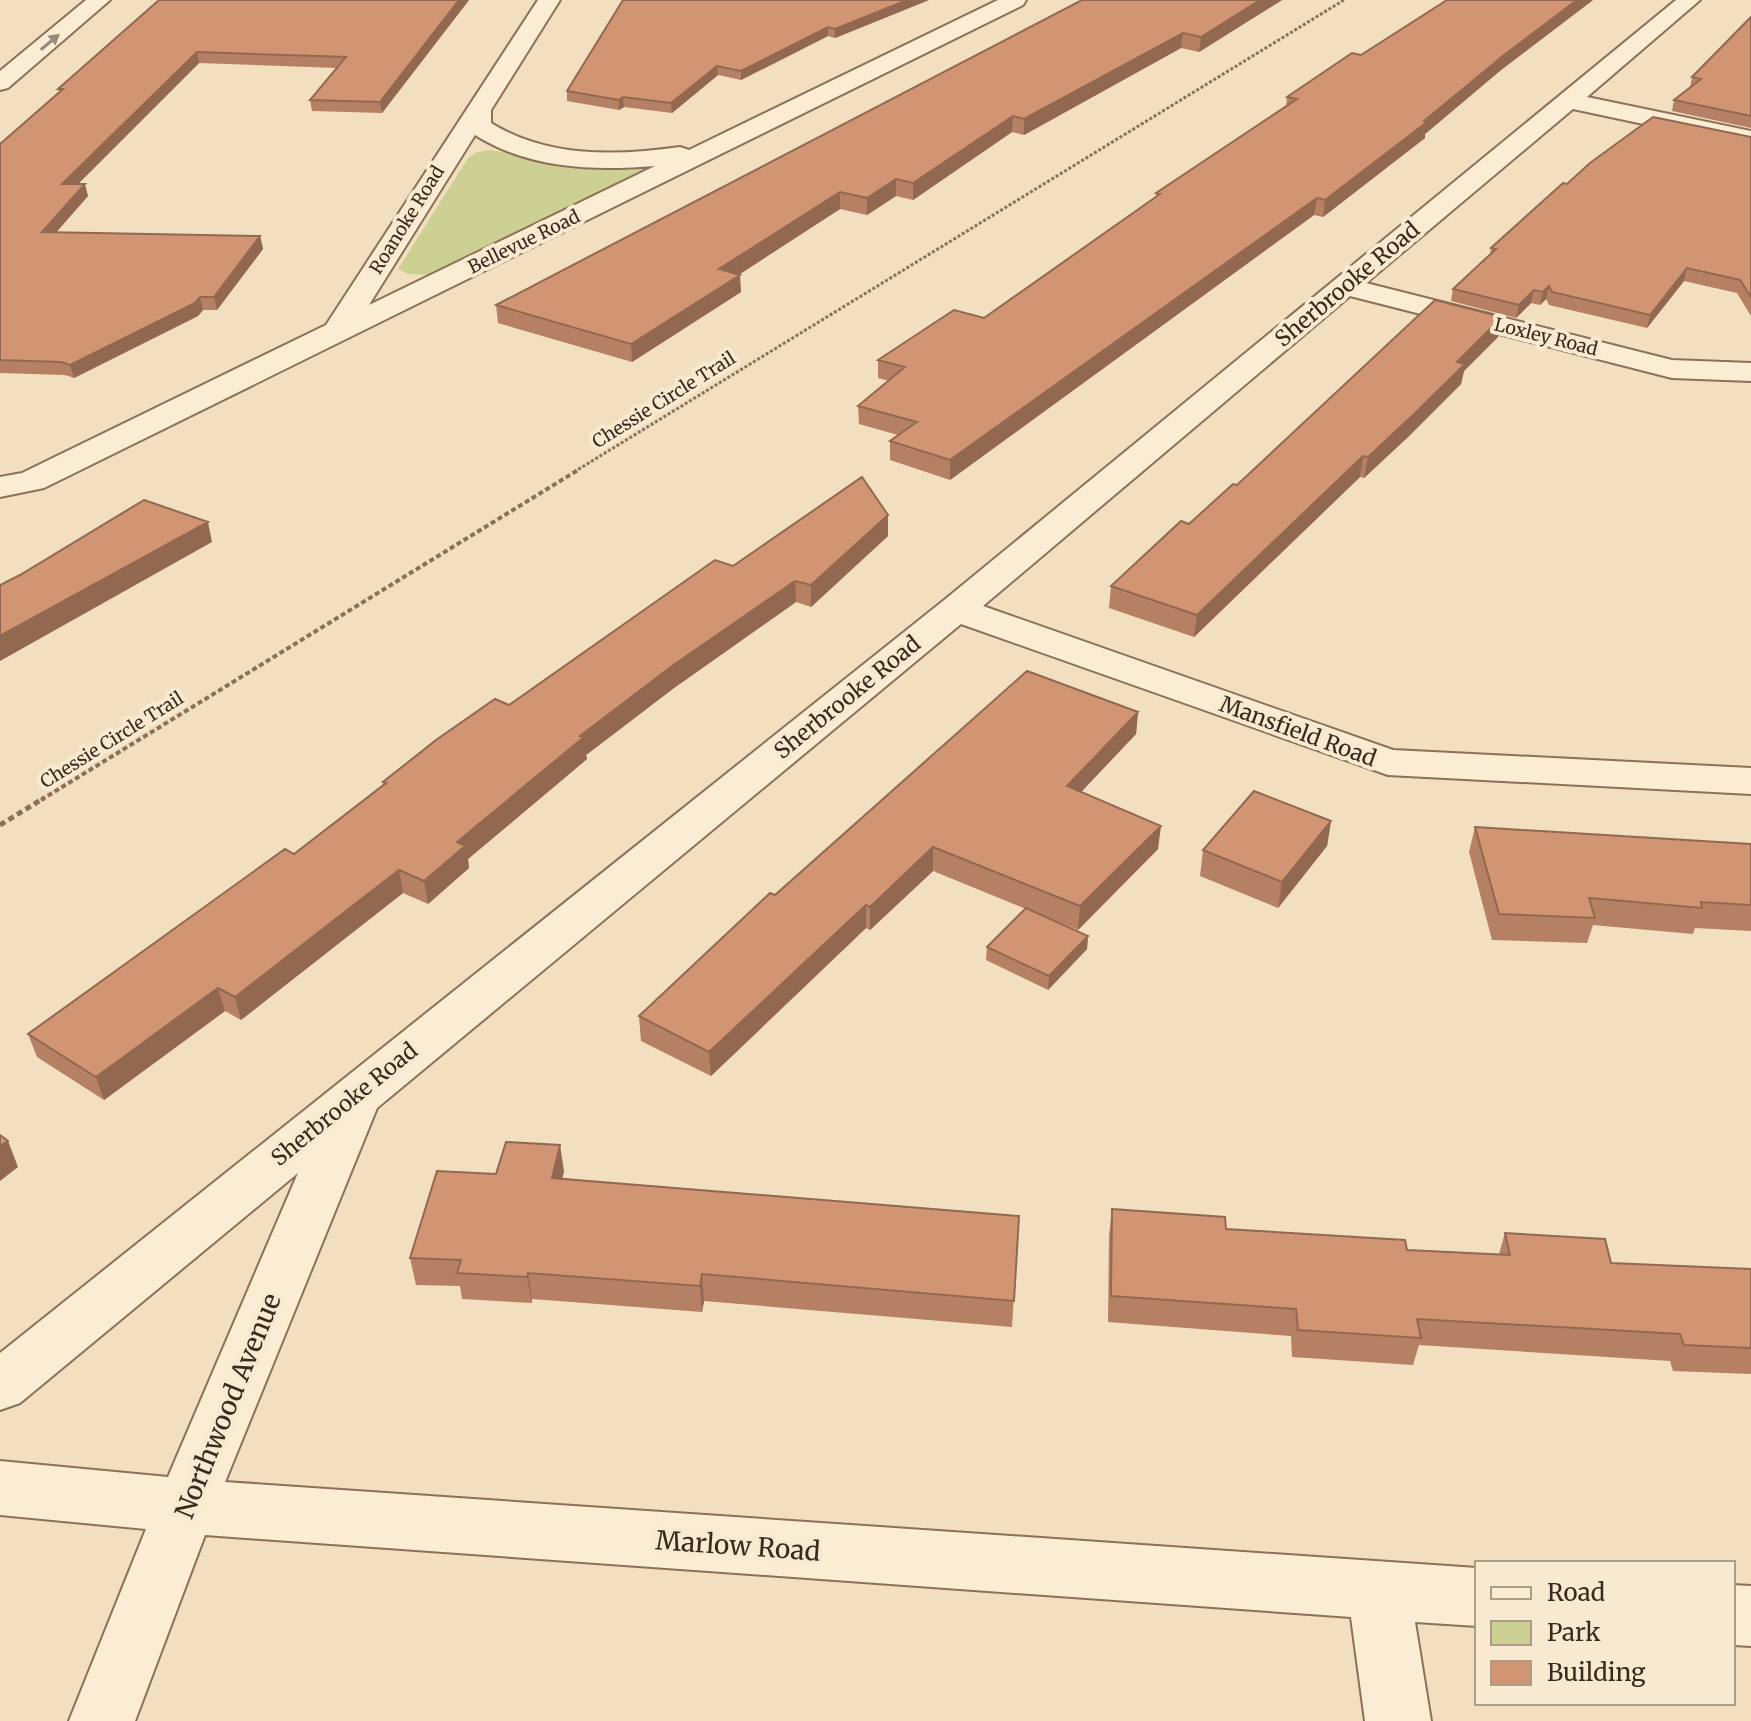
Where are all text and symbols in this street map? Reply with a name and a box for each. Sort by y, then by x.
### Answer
one-way arrow [39,34,59,51]
street label: Roanoke Road [364,161,449,278]
street label: Bellevue Road [464,204,584,279]
street label: Sherbrooke Road [1269,215,1425,353]
street label: Loxley Road [1492,313,1600,360]
street label: Chessie Circle Trail [588,346,740,453]
street label: Sherbrooke Road [768,629,926,765]
street label: Chessie Circle Trail [36,686,188,793]
street label: Mansfield Road [1216,690,1380,772]
street label: Sherbrooke Road [265,1036,423,1172]
street label: Northwood Avenue [167,1288,288,1523]
street label: Marlow Road [655,1523,822,1568]
legend [1475,1561,1735,1705]
text: Road [1547,1577,1605,1608]
text: Park [1547,1617,1601,1648]
text: Building [1547,1657,1646,1688]

